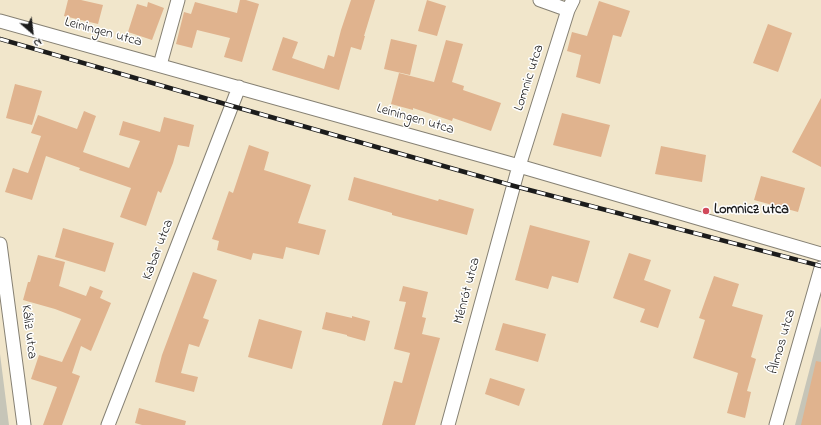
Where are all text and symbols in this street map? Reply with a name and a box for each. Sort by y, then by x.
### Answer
north arrow [12,12,52,52]
street label: Leiningen utca [62,15,144,51]
text: N [31,34,45,51]
street label: Lomnic utca [511,43,549,113]
street label: Leiningen utca [374,101,456,139]
place label: Lomnicz utca [714,203,789,219]
marker: Lomnicz utca [701,206,711,216]
street label: Kabar utca [140,217,178,283]
street label: Ménrót utca [451,256,485,326]
street label: Káliz utca [16,304,40,360]
street label: Álmos utca [766,308,800,376]

